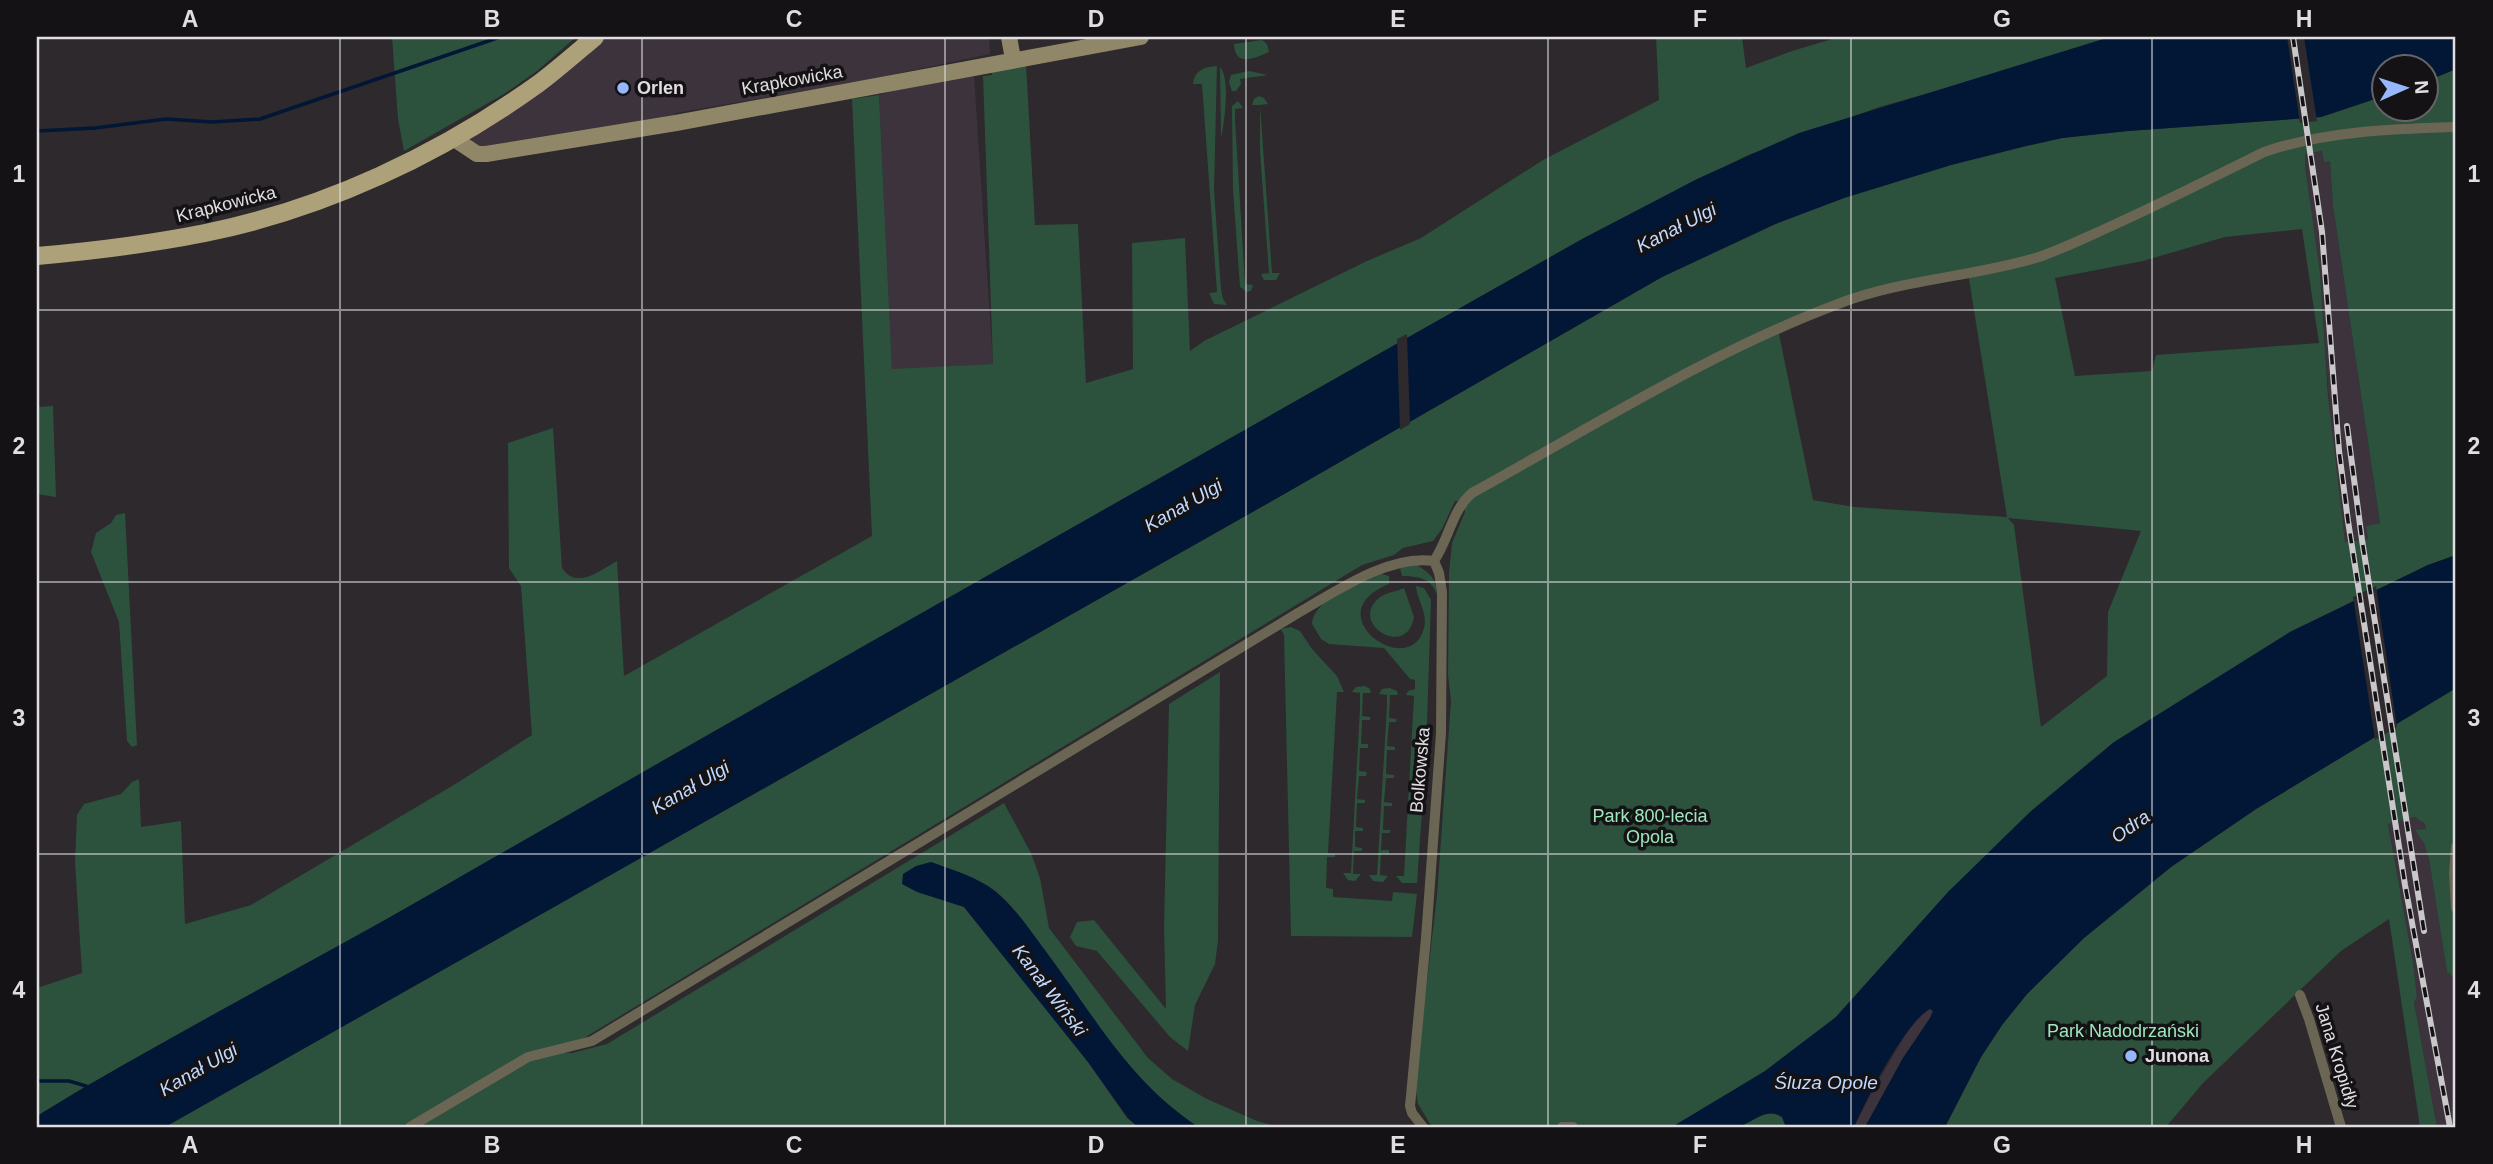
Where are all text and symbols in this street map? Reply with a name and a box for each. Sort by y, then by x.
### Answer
text: A [182,6,198,32]
text: B [484,6,500,32]
text: C [786,6,802,32]
text: D [1088,6,1104,32]
text: E [1390,6,1406,32]
text: F [1693,6,1707,32]
text: G [1993,6,2011,32]
text: H [2296,6,2312,32]
north arrow [2370,52,2440,122]
street label: Krapkowicka [740,61,845,99]
place label: Orlen [637,78,684,98]
marker: Orlen [615,80,631,96]
text: N [2411,80,2432,95]
text: 1 [13,161,26,187]
text: 1 [2468,161,2481,187]
street label: Krapkowicka [174,182,279,226]
water label: Kanał Ulgi [1633,198,1720,256]
text: 2 [13,433,25,459]
text: 2 [2468,433,2480,459]
water label: Kanał Ulgi [1140,474,1227,536]
text: 3 [13,705,25,731]
text: 3 [2468,705,2480,731]
street label: Bolkowska [1406,725,1434,814]
water label: Kanał Ulgi [647,756,734,818]
park label: Park 800-lecia Opola [1592,806,1709,847]
water label: Odra [2107,806,2154,847]
water label: Kanał Wiński [1008,940,1091,1041]
text: 4 [13,977,26,1003]
text: 4 [2468,977,2481,1003]
street label: Jana Kropidły [2311,1001,2363,1111]
park label: Park Nadodrzański [2047,1021,2199,1041]
water label: Kanał Ulgi [155,1038,242,1100]
place label: Junona [2145,1046,2210,1066]
marker: Junona [2123,1048,2139,1064]
water label: Śluza Opole [1774,1072,1878,1093]
text: A [182,1132,198,1158]
text: B [484,1132,500,1158]
text: C [786,1132,802,1158]
text: D [1088,1132,1104,1158]
text: E [1390,1132,1406,1158]
text: F [1693,1132,1707,1158]
text: G [1993,1132,2011,1158]
text: H [2296,1132,2312,1158]

